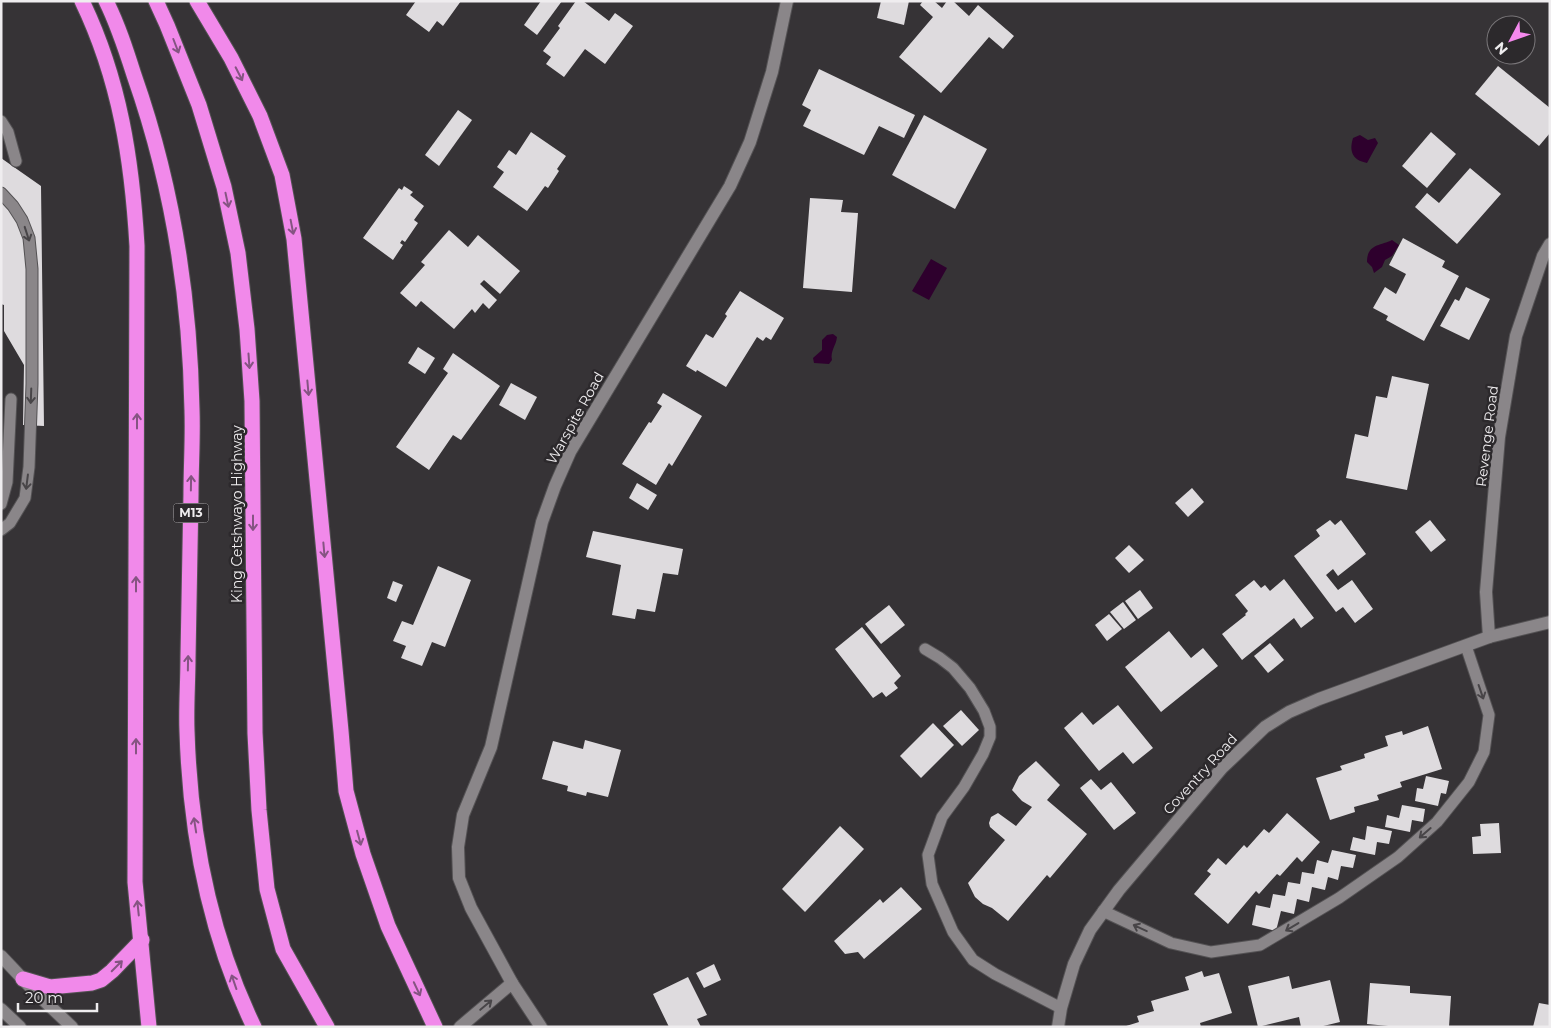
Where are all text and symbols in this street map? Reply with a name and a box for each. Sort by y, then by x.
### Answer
north arrow [1486,15,1536,65]
one-way arrow [171,38,181,53]
text: N [1491,38,1512,59]
one-way arrow [235,66,244,81]
one-way arrow [222,191,232,207]
one-way arrow [287,218,297,234]
one-way arrow [22,225,32,241]
one-way arrow [245,352,254,368]
street label: Warspite Road [542,369,608,467]
one-way arrow [304,380,313,396]
street label: Revenge Road [1472,384,1502,488]
one-way arrow [27,387,36,403]
one-way arrow [132,413,142,430]
street label: King Cetshwayo Highway [228,425,246,603]
one-way arrow [22,474,32,490]
one-way arrow [186,475,196,491]
road number: M13 [174,503,208,522]
one-way arrow [248,514,258,531]
one-way arrow [319,542,329,558]
one-way arrow [131,576,141,592]
one-way arrow [183,655,193,671]
one-way arrow [1477,684,1487,700]
street label: Coventry Road [1159,730,1241,818]
one-way arrow [131,738,141,754]
one-way arrow [190,817,200,833]
one-way arrow [1418,827,1431,839]
one-way arrow [354,830,364,846]
one-way arrow [133,901,143,917]
one-way arrow [1286,922,1300,932]
one-way arrow [1133,923,1148,933]
one-way arrow [111,959,123,972]
one-way arrow [229,975,238,990]
scale bar [18,980,96,1012]
one-way arrow [413,981,422,996]
text: 20 m [25,988,63,1007]
one-way arrow [479,1000,492,1011]

